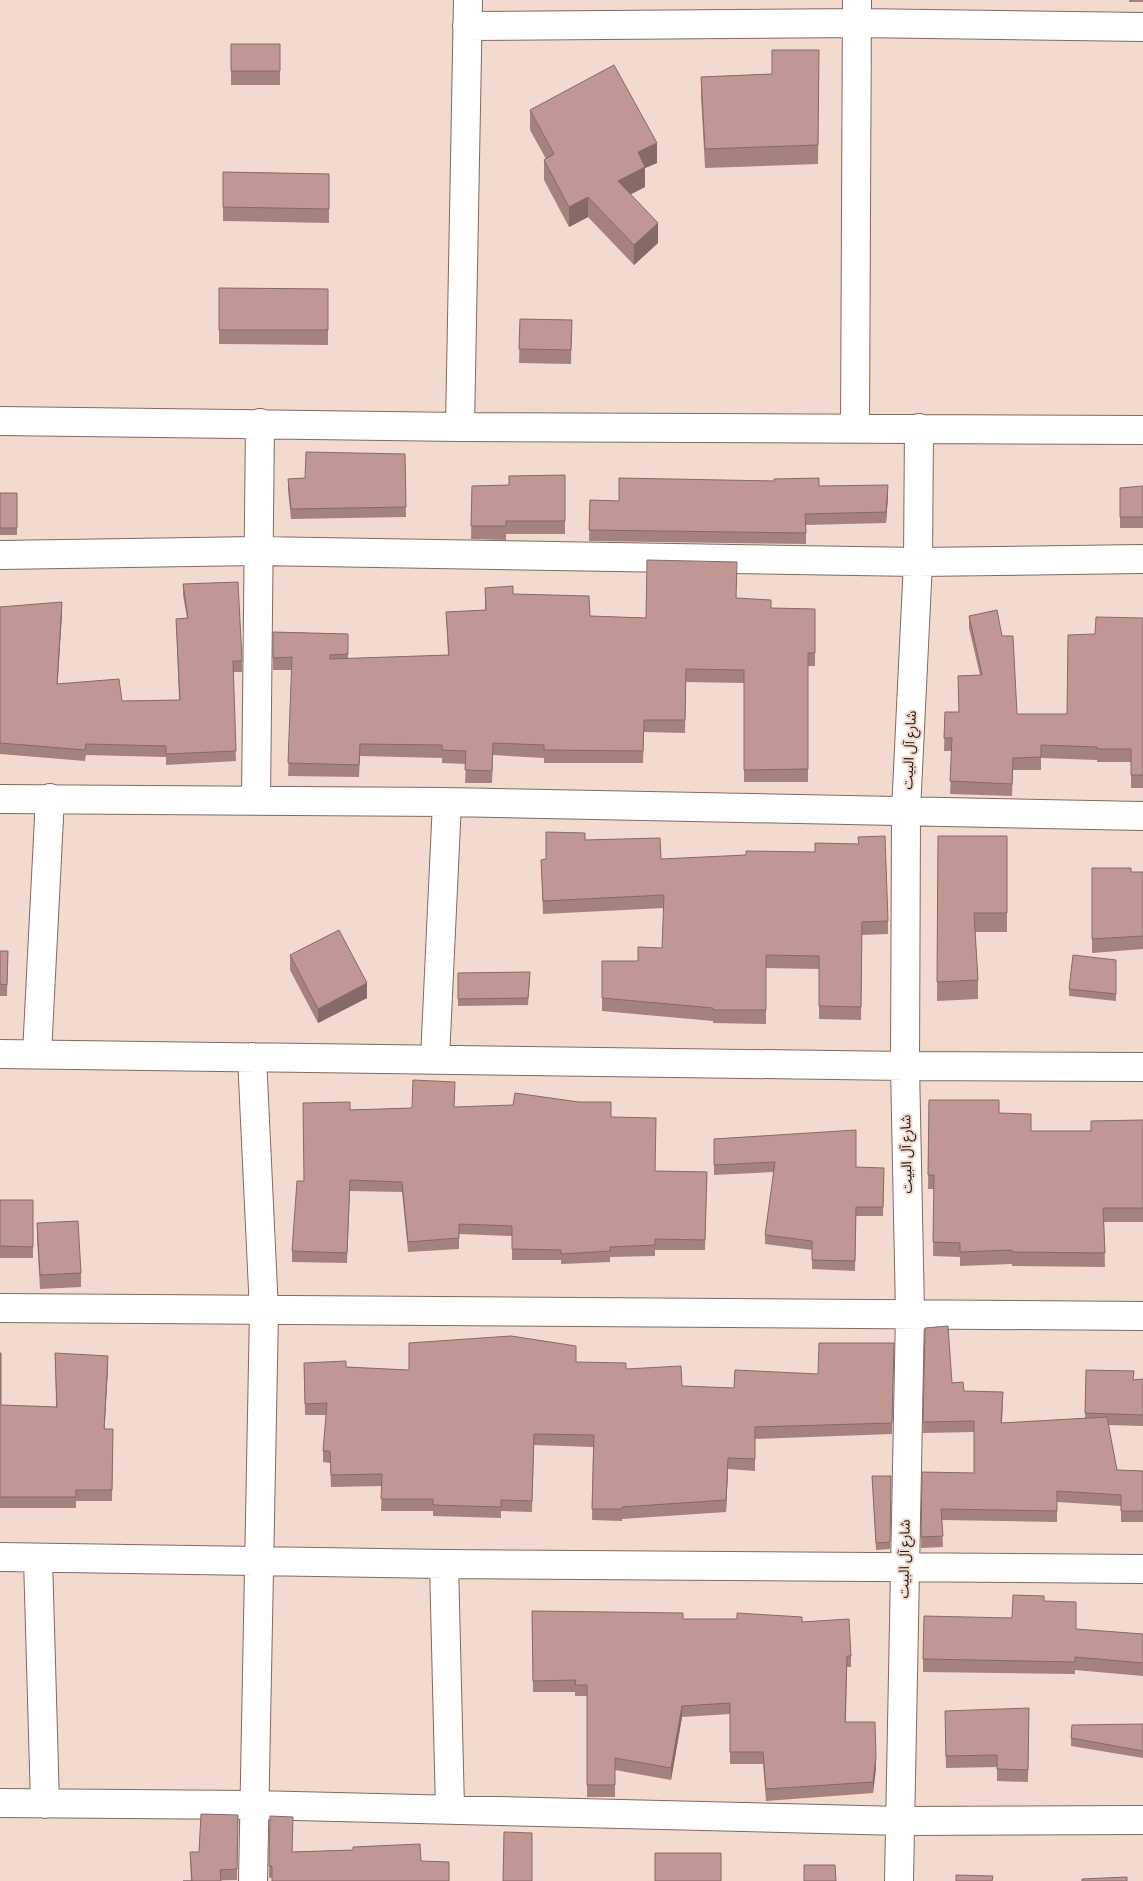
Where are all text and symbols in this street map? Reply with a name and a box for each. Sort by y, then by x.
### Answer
street label: شارع آل البيت [898,710,922,790]
street label: شارع آل البيت [896,1114,918,1194]
street label: شارع آل البيت [894,1519,916,1599]

